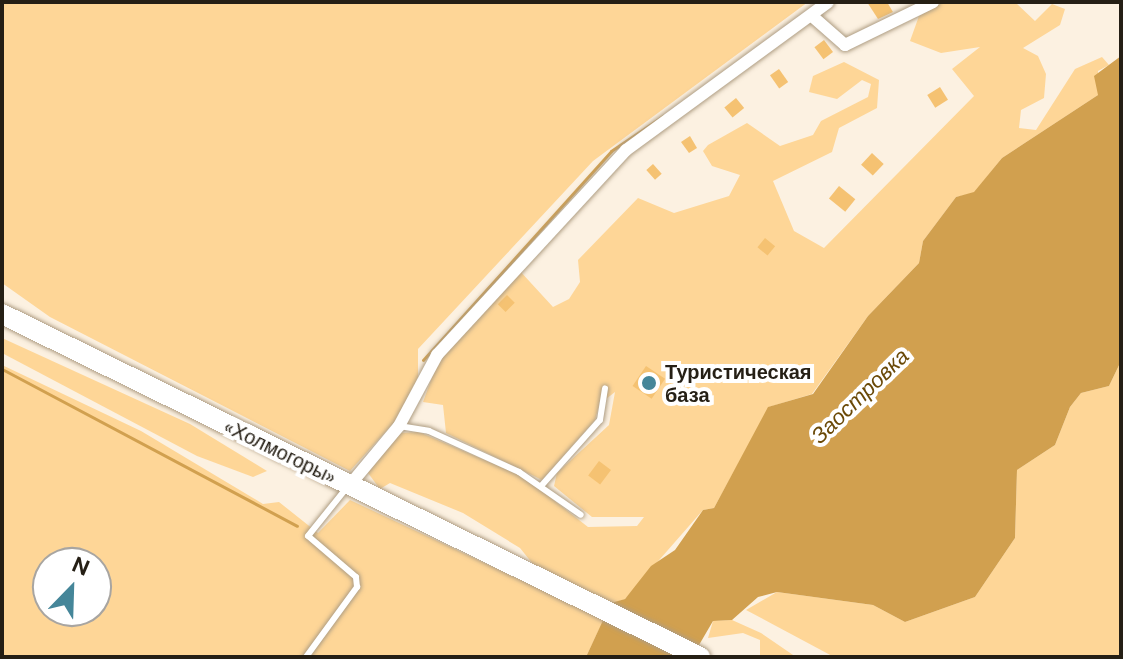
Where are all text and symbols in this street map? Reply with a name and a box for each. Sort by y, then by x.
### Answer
water label: Заостровка [806,343,914,449]
place label: Туристическая база [665,360,811,407]
marker: Туристическая база [640,374,658,392]
street label: «Холмогоры» [220,414,340,490]
north arrow [32,547,112,627]
text: N [68,550,94,583]

